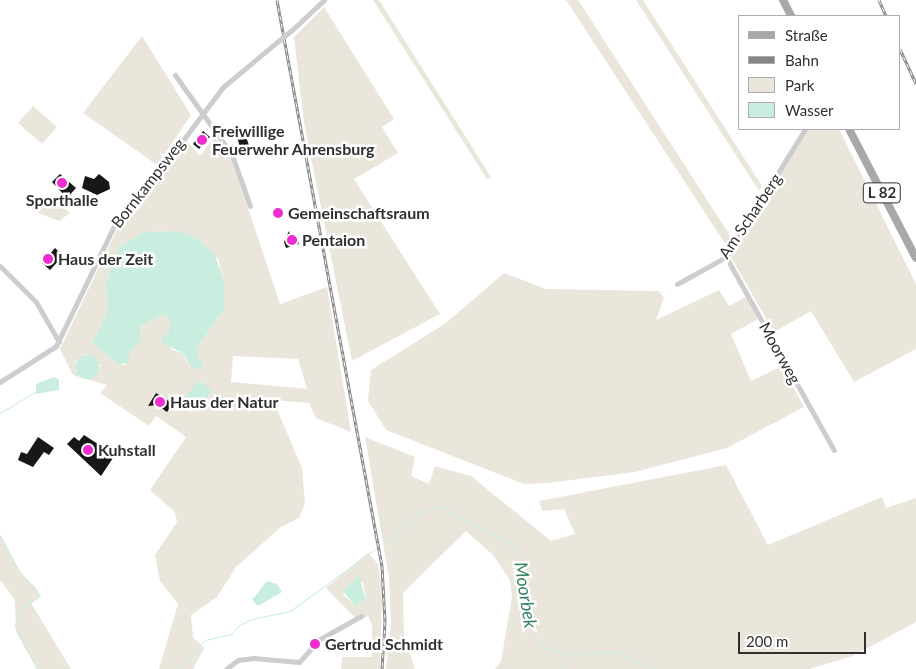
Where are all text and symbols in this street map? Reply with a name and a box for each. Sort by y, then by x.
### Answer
legend [738,15,901,130]
text: Straße [785,26,828,44]
text: Bahn [785,51,819,69]
text: Park [785,76,814,94]
text: Wasser [785,101,834,119]
place label: Freiwillige Feuerwehr Ahrensburg [212,121,375,159]
street label: Bornkampsweg [107,134,189,232]
marker: Freiwillige Feuerwehr Ahrensburg [196,134,208,146]
street label: Am Scharberg [715,170,785,262]
marker: Sporthalle [56,177,68,189]
road number: L 82 [862,180,902,206]
place label: Sporthalle [26,190,98,210]
place label: Gemeinschaftsraum [288,203,430,223]
marker: Gemeinschaftsraum [272,207,284,219]
place label: Pentaion [302,230,365,250]
marker: Pentaion [286,234,298,246]
place label: Haus der Zeit [58,249,154,269]
marker: Haus der Zeit [42,253,54,265]
street label: Moorweg [755,319,805,387]
place label: Haus der Natur [170,392,279,412]
marker: Haus der Natur [154,396,166,408]
place label: Kuhstall [98,440,156,460]
marker: Kuhstall [82,444,94,456]
water label: Moorbek [510,560,542,630]
scale bar [741,622,868,654]
text: 200 m [746,632,788,650]
place label: Gertrud Schmidt [325,634,443,654]
marker: Gertrud Schmidt [309,638,321,650]

